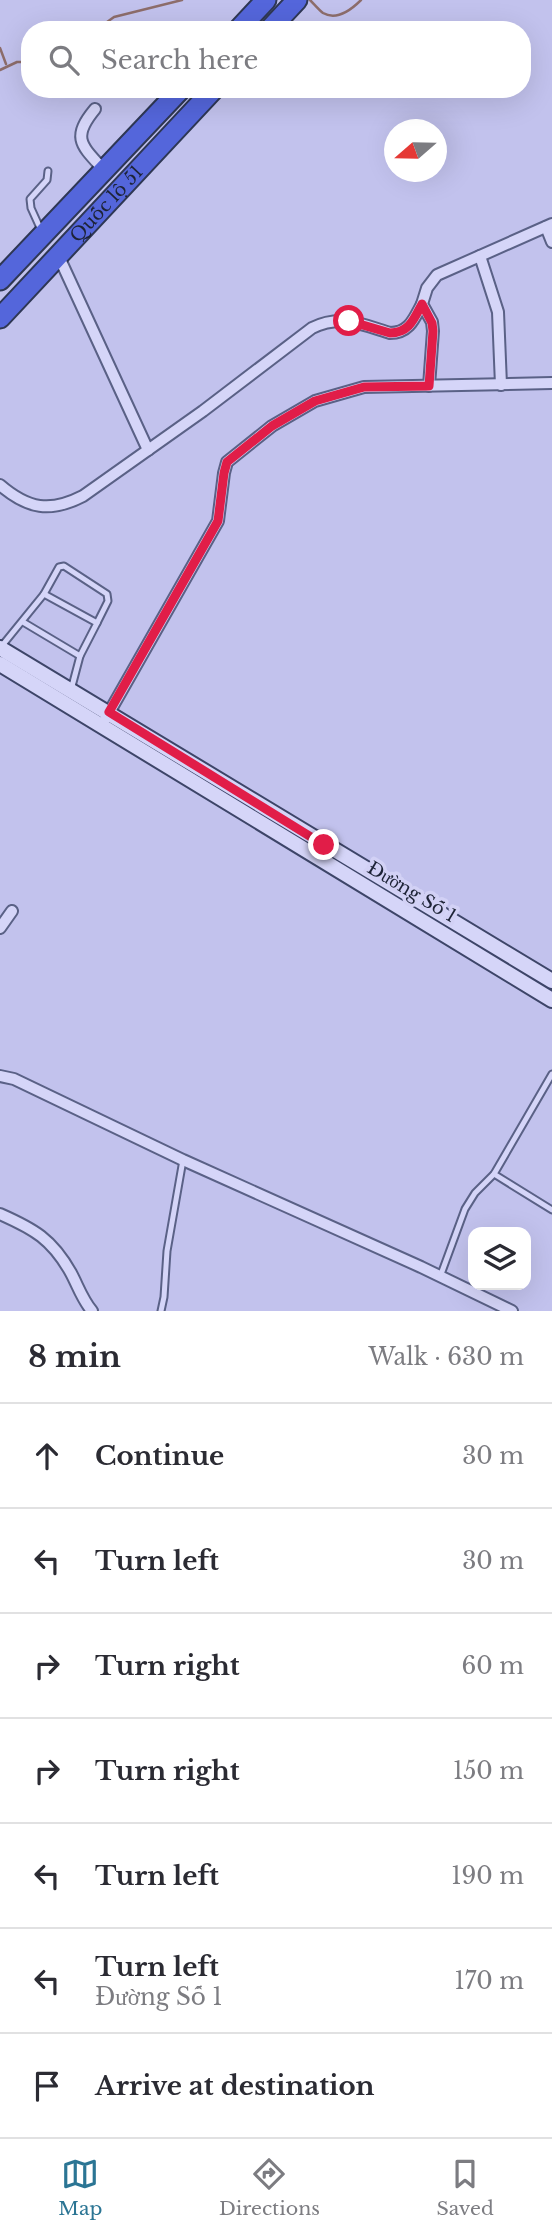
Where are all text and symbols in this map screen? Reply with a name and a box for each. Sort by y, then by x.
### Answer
search box [21,21,531,98]
icon: search [45,41,83,79]
text: Search here [101,44,258,76]
north arrow [384,119,447,182]
street label: Quốc lộ 51 [65,161,148,247]
route start [333,305,364,336]
route end [308,829,339,860]
street label: Đường Số 1 [364,857,460,927]
map controls [468,1227,531,1290]
button: layers [468,1227,531,1290]
text: 8 min [28,1338,121,1375]
text: Walk · 630 m [368,1343,524,1371]
icon: ahead [28,1437,66,1475]
text: Continue [95,1440,224,1472]
text: 30 m [462,1442,524,1470]
icon: left [28,1542,66,1580]
text: Turn left [95,1545,219,1577]
text: 30 m [462,1547,524,1575]
icon: right [28,1647,66,1685]
text: Turn right [95,1650,240,1682]
text: 60 m [462,1652,524,1680]
icon: right [28,1752,66,1790]
text: Turn right [95,1755,240,1787]
text: 150 m [453,1757,524,1785]
icon: left [28,1857,66,1895]
text: Turn left [95,1860,219,1892]
text: 190 m [451,1862,524,1890]
text: Turn left [95,1951,219,1983]
icon: left [28,1962,66,2000]
text: 170 m [454,1967,524,1995]
text: Đường Số 1 [95,1983,223,2011]
icon: arrive [28,2067,66,2105]
text: Arrive at destination [95,2070,375,2102]
tab: Map [58,2155,102,2220]
tab: Directions [219,2155,320,2220]
tab: Saved [436,2155,494,2220]

